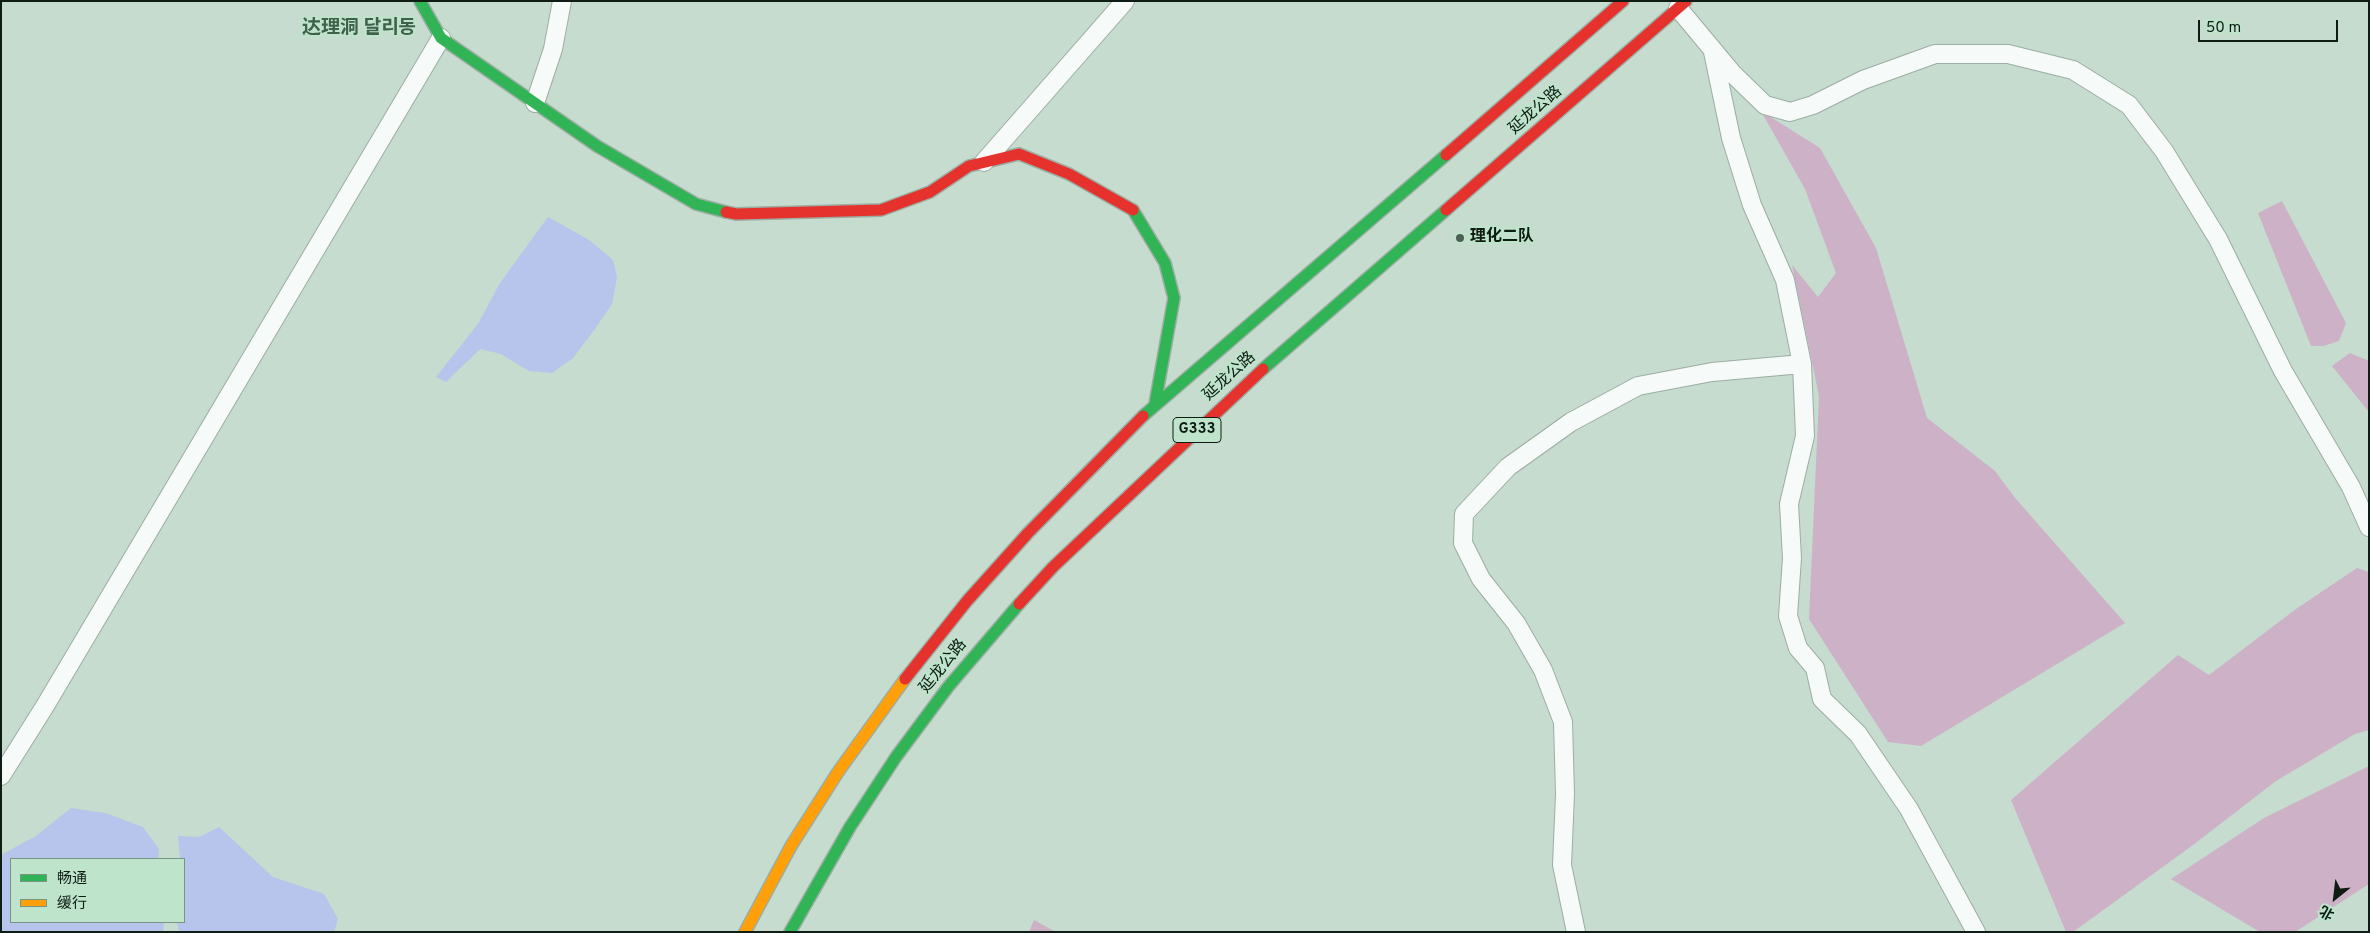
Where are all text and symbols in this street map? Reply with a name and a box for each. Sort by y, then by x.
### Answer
scale bar [2200,10,2340,42]
district label: 达理洞 달리동 [302,18,416,40]
text: 50 m [2206,19,2241,38]
street label: 延龙公路 [1506,83,1566,139]
place label: 理化二队 [1470,228,1534,248]
marker: 理化二队 [1454,232,1466,244]
street label: 延龙公路 [1200,348,1260,406]
road number: G333 [1173,418,1221,442]
street label: 延龙公路 [916,636,972,698]
legend [10,858,185,923]
text: 畅通 [57,870,87,889]
north arrow [2310,873,2360,923]
text: 缓行 [57,895,87,914]
text: 北 [2317,901,2338,922]

